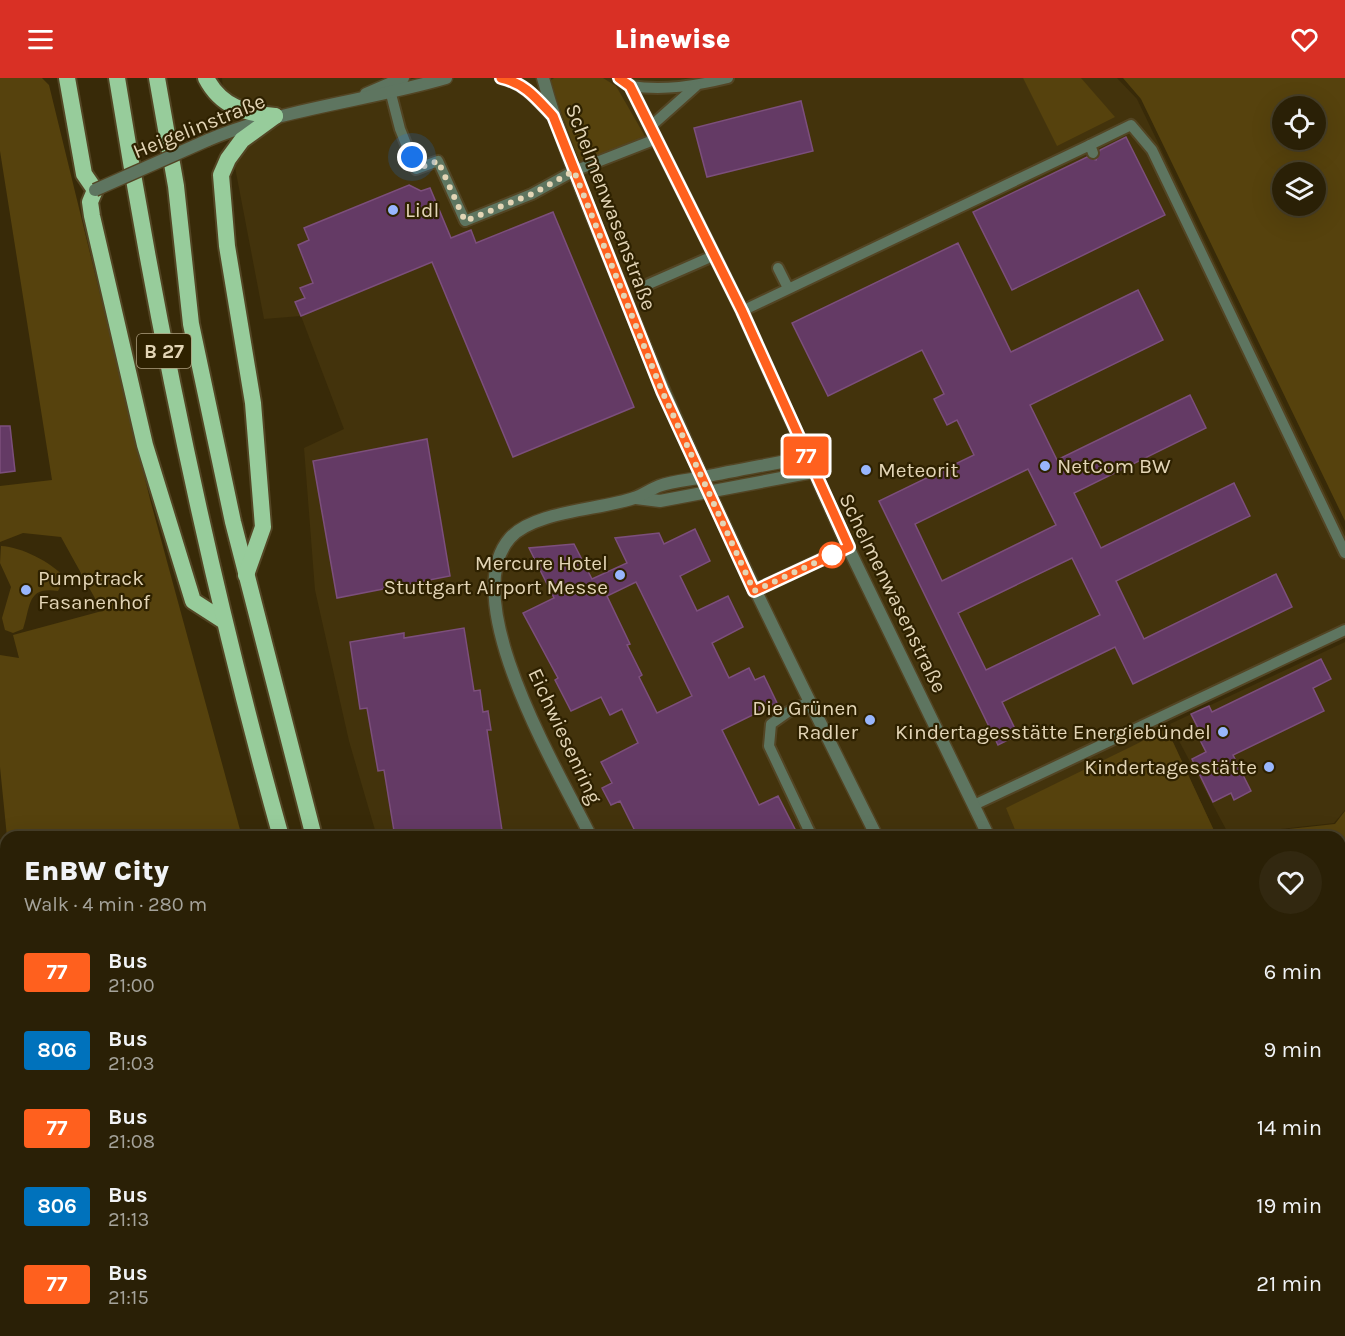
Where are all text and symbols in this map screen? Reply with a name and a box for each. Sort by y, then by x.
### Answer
icon: menu [24,23,57,56]
text: Linewise [614,23,731,55]
icon: heart [1288,23,1321,56]
street label: Heigelinstraße [129,89,269,163]
map controls [1272,96,1326,216]
button: locate [1272,96,1326,150]
street label: Schelmenwasenstraße [561,100,661,314]
your location [397,142,427,172]
button: layers [1272,162,1326,216]
place label: Lidl [405,198,439,222]
marker: Lidl [386,203,400,217]
road number: B 27 [137,334,191,368]
line badge: 77 [779,436,833,476]
text: 77 [796,444,816,468]
place label: NetCom BW [1057,454,1171,478]
place label: Meteorit [878,458,959,482]
marker: NetCom BW [1038,459,1052,473]
marker: Meteorit [859,463,873,477]
street label: Schelmenwasenstraße [834,489,952,697]
unlabelled marker [819,542,845,568]
place label: Mercure Hotel Stuttgart Airport Messe [383,551,608,599]
place label: Pumptrack Fasanenhof [38,566,151,614]
marker: Mercure Hotel Stuttgart Airport Messe [613,568,627,582]
marker: Pumptrack Fasanenhof [19,583,33,597]
street label: Eichwiesenring [523,664,607,808]
place label: Die Grünen Radler [752,696,858,744]
marker: Die Grünen Radler [863,713,877,727]
place label: Kindertagesstätte Energiebündel [895,720,1211,744]
marker: Kindertagesstätte Energiebündel [1216,725,1230,739]
place label: Kindertagesstätte [1084,755,1257,779]
marker: Kindertagesstätte [1262,760,1276,774]
button: heart [1259,851,1322,914]
text: EnBW City [24,854,169,887]
text: Walk · 4 min · 280 m [24,893,207,916]
text: Bus [108,948,148,974]
text: 6 min [1264,959,1322,985]
text: 77 [47,960,67,984]
text: 21:00 [108,974,155,997]
text: Bus [108,1026,148,1052]
text: 9 min [1264,1037,1322,1063]
text: 806 [37,1038,77,1062]
text: 21:03 [108,1052,155,1075]
text: Bus [108,1104,148,1130]
text: 14 min [1257,1115,1322,1141]
text: 77 [47,1116,67,1140]
text: 21:08 [108,1130,155,1153]
text: Bus [108,1182,148,1208]
text: 19 min [1256,1193,1322,1219]
text: 806 [37,1194,77,1218]
text: 21:13 [108,1208,149,1231]
text: Bus [108,1260,148,1286]
text: 21 min [1256,1271,1322,1297]
text: 77 [47,1272,67,1296]
text: 21:15 [108,1286,149,1309]

